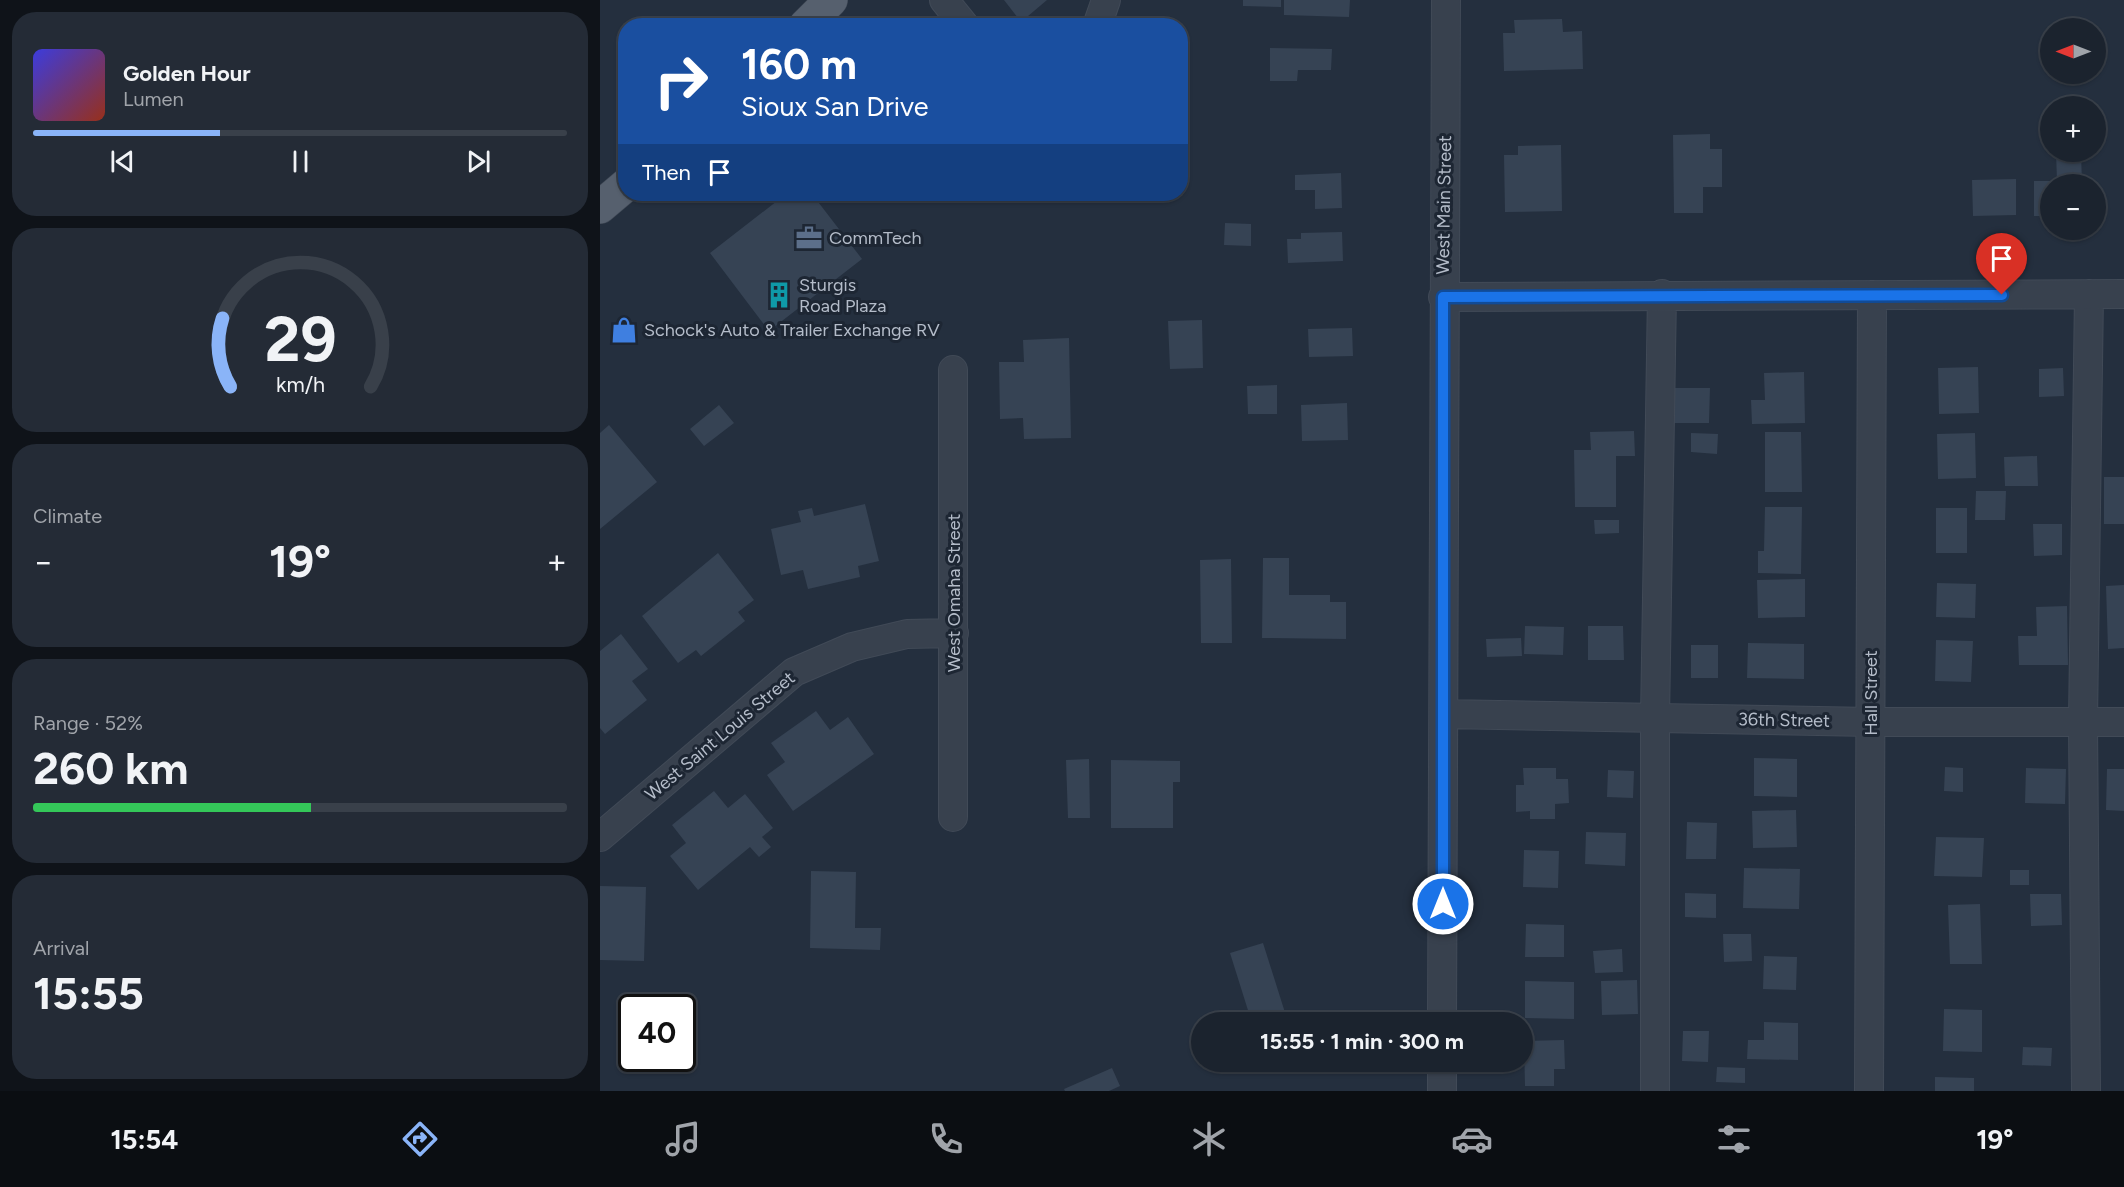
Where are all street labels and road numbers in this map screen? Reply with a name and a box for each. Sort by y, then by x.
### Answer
street label: West Main Street [1432,135,1456,275]
street label: West Omaha Street [943,514,965,672]
street label: Hall Street [1860,650,1882,736]
street label: West Saint Louis Street [641,667,800,805]
street label: 36th Street [1738,708,1830,732]

